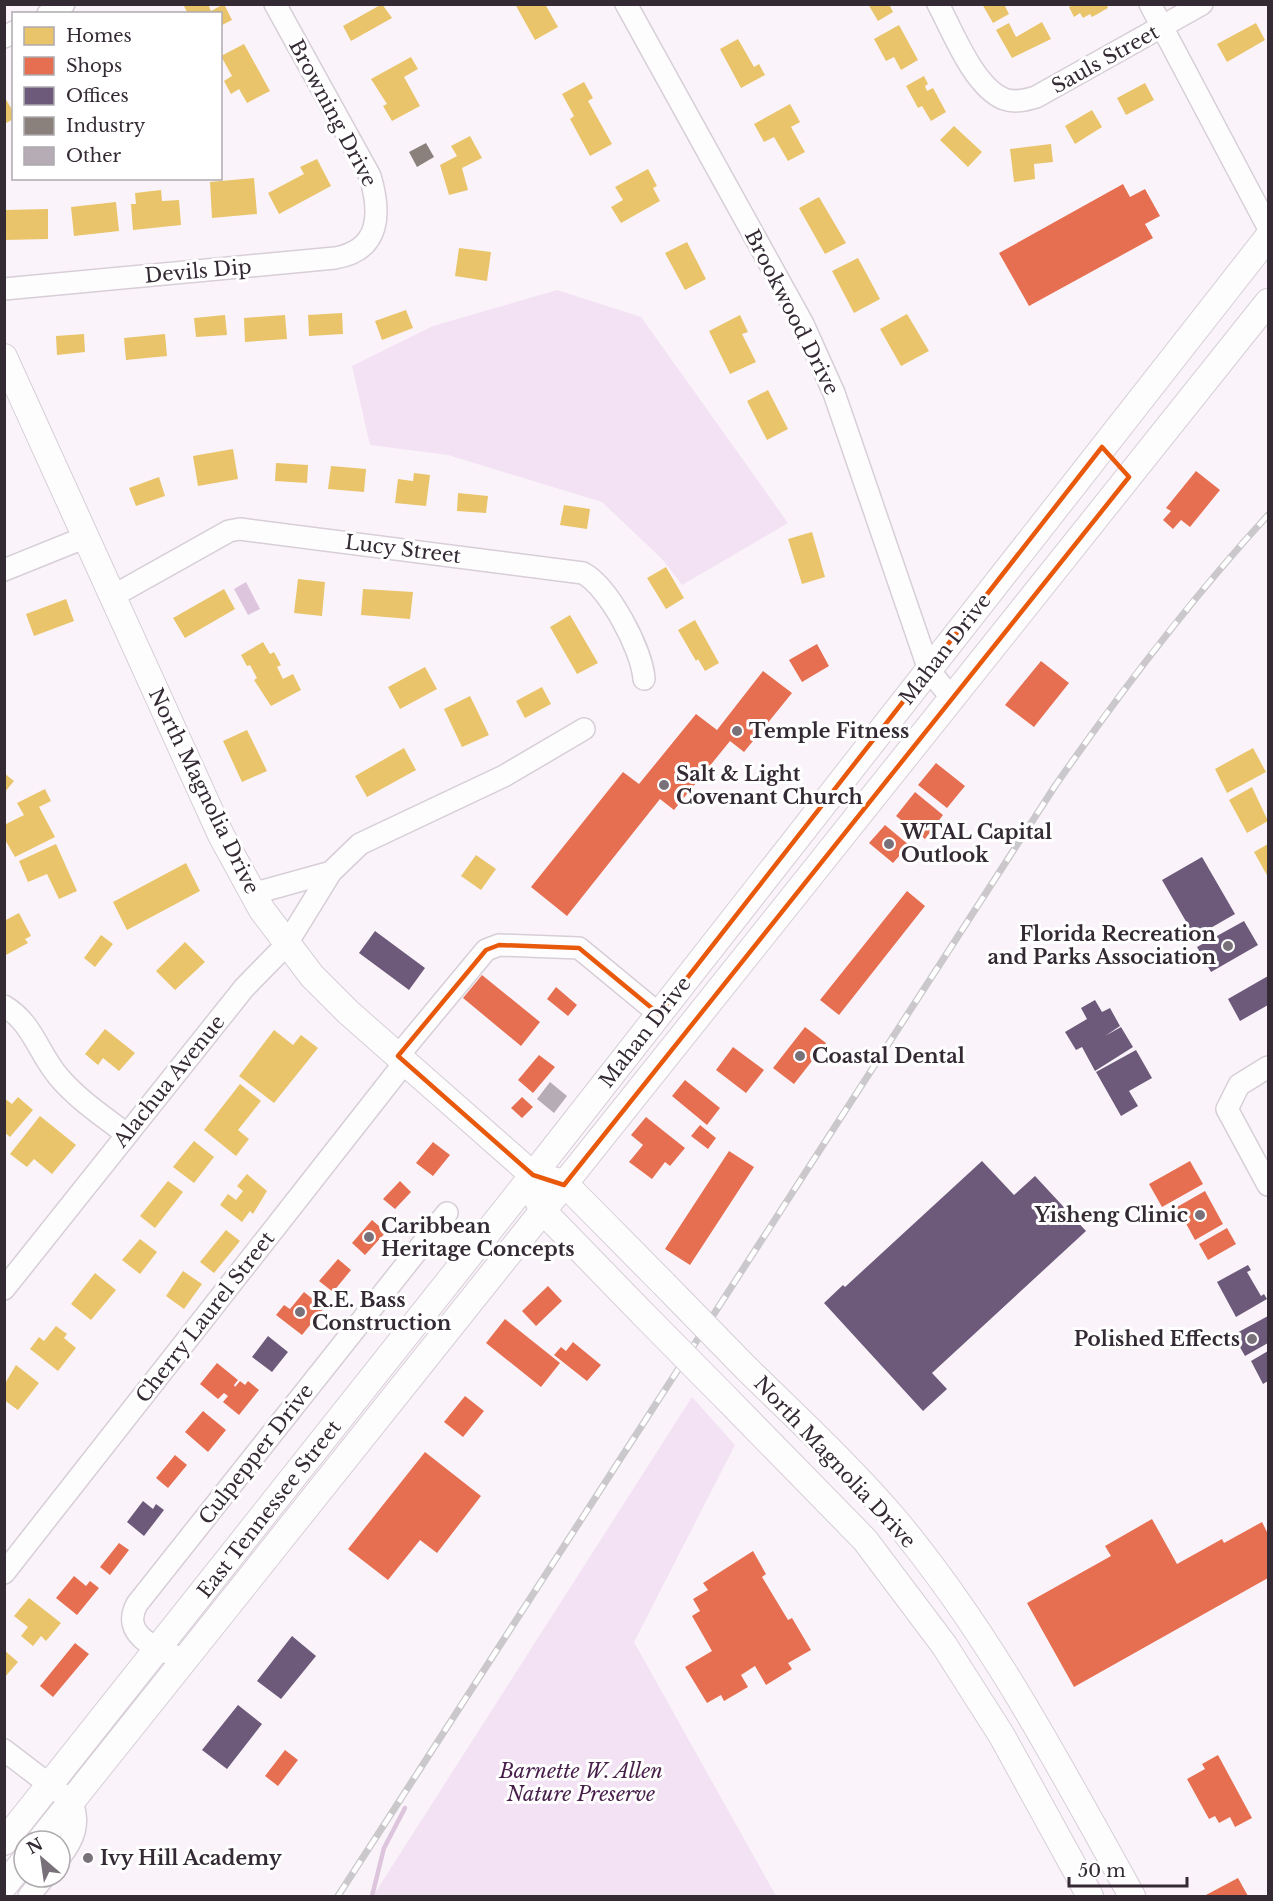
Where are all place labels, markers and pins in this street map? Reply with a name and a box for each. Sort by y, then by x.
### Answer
place label: Temple Fitness [749,719,909,743]
marker: Temple Fitness [730,724,744,738]
place label: Salt & Light Covenant Church [676,762,863,809]
marker: Salt & Light Covenant Church [657,778,671,792]
place label: WTAL Capital Outlook [900,820,1052,867]
marker: WTAL Capital Outlook [882,837,896,851]
place label: Florida Recreation and Parks Association [987,922,1216,969]
marker: Florida Recreation and Parks Association [1221,939,1235,953]
place label: Coastal Dental [812,1044,965,1068]
marker: Coastal Dental [793,1049,807,1063]
place label: Yisheng Clinic [1034,1203,1188,1227]
marker: Yisheng Clinic [1193,1208,1207,1222]
place label: Caribbean Heritage Concepts [381,1214,575,1261]
marker: Caribbean Heritage Concepts [362,1230,376,1244]
place label: R.E. Bass Construction [312,1288,452,1335]
marker: R.E. Bass Construction [293,1305,307,1319]
place label: Polished Effects [1074,1327,1240,1351]
marker: Polished Effects [1245,1332,1259,1346]
place label: Ivy Hill Academy [100,1846,283,1870]
marker: Ivy Hill Academy [81,1851,95,1865]

